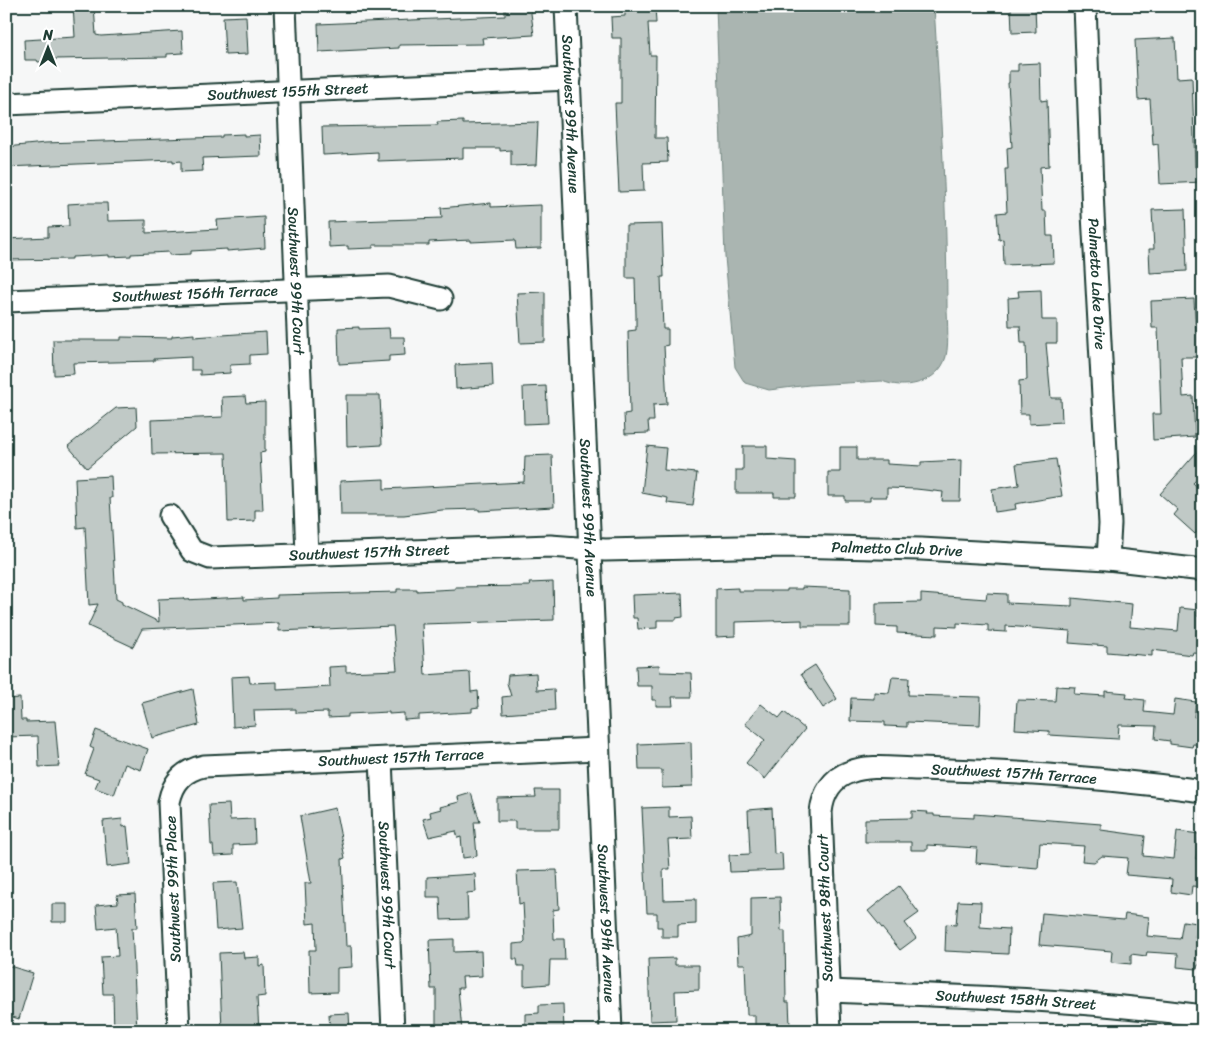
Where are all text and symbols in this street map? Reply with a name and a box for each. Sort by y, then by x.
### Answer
north arrow [22,22,72,72]
text: N [42,23,53,48]
street label: Southwest 99th Avenue [554,34,587,194]
street label: Southwest 155th Street [207,75,369,108]
street label: Southwest 99th Court [280,206,312,356]
street label: Palmetto Lake Drive [1080,217,1113,351]
street label: Southwest 156th Terrace [112,277,278,310]
street label: Southwest 99th Avenue [572,438,605,597]
street label: Palmetto Club Drive [831,534,963,564]
street label: Southwest 157th Street [289,537,450,568]
street label: Southwest 157th Terrace [318,741,484,774]
street label: Southwest 157th Terrace [931,756,1098,792]
street label: Southwest 99th Place [157,815,189,963]
street label: Southwest 99th Court [371,820,403,970]
street label: Southwest 98th Court [809,833,841,982]
street label: Southwest 99th Avenue [590,843,623,1003]
street label: Southwest 158th Street [935,982,1098,1018]

